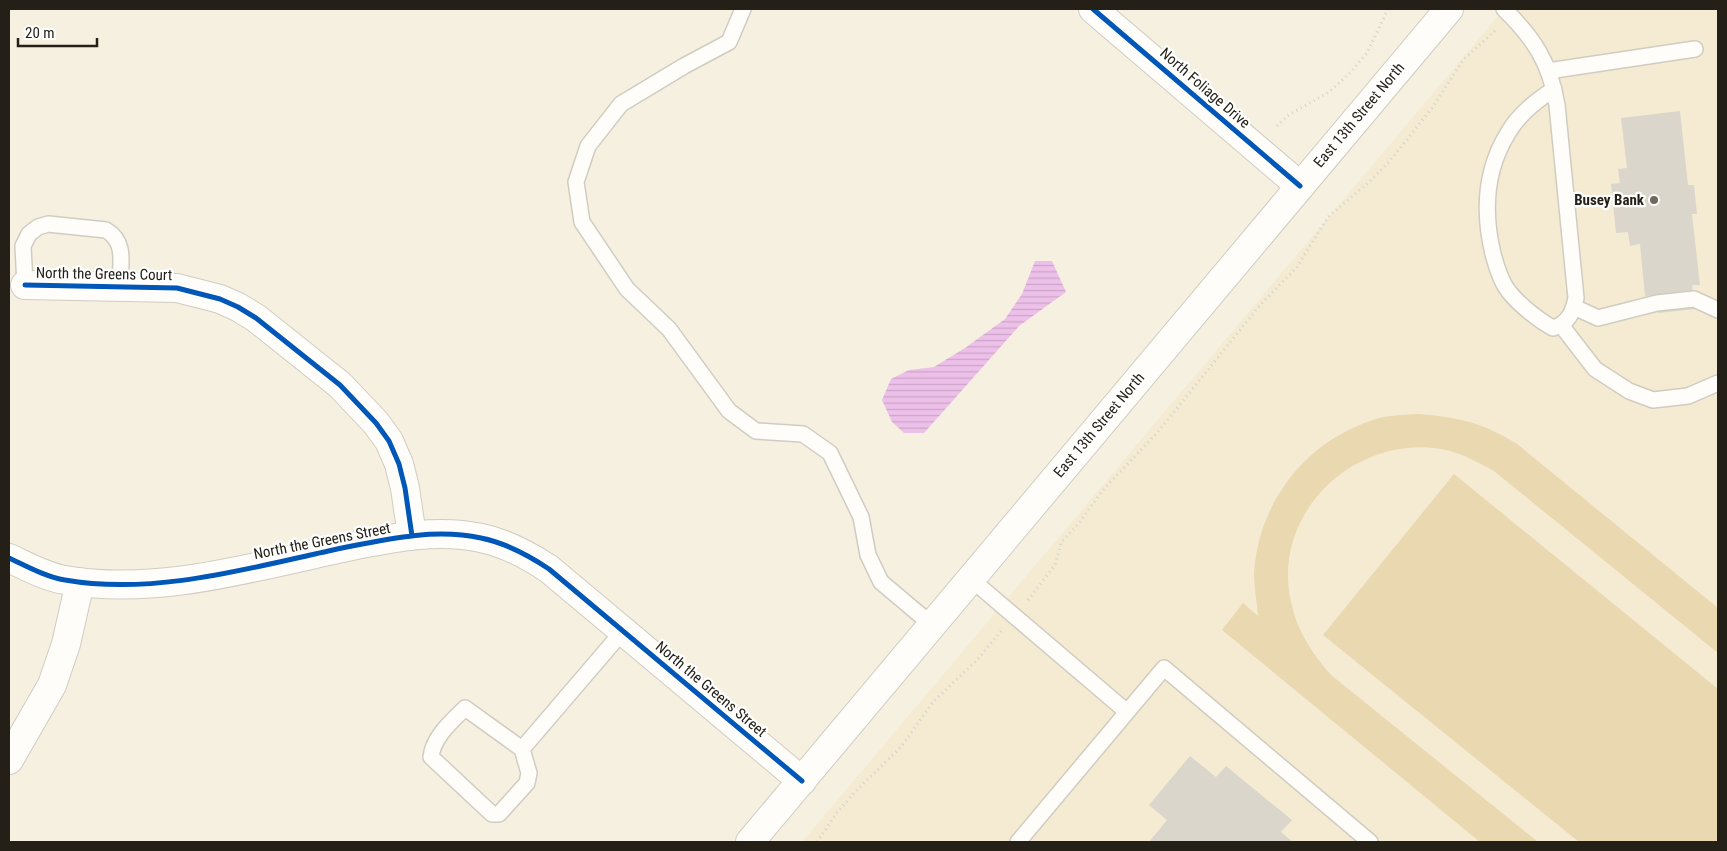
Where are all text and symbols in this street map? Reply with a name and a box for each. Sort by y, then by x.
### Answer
scale bar [18,15,96,47]
text: 20 m [25,24,55,42]
street label: North Foliage Drive [1156,44,1254,132]
street label: East 13th Street North [1310,59,1408,171]
place label: Busey Bank [1574,191,1645,209]
marker: Busey Bank [1648,194,1660,206]
street label: North the Greens Court [36,264,172,284]
street label: East 13th Street North [1050,369,1148,481]
street label: North the Greens Street [252,519,392,563]
street label: North the Greens Street [652,637,770,741]

